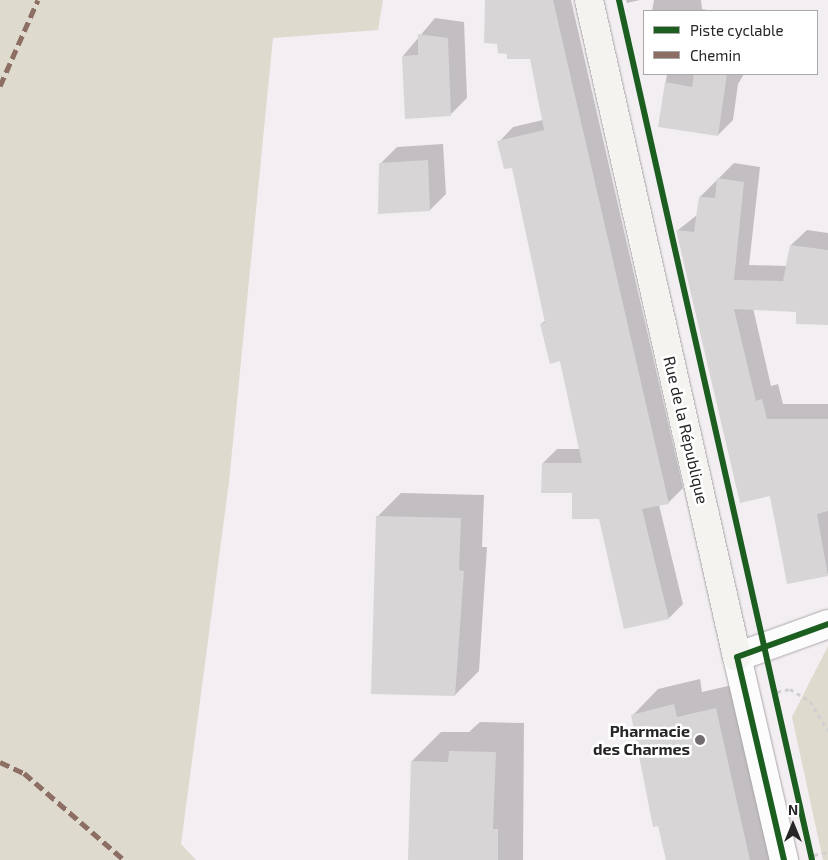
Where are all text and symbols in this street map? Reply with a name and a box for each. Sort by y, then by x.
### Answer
legend [643,10,818,75]
text: Piste cyclable [690,21,784,39]
text: Chemin [690,46,741,64]
street label: Rue de la République [660,354,712,506]
place label: Pharmacie des Charmes [593,721,690,759]
marker: Pharmacie des Charmes [694,734,706,746]
north arrow [768,800,818,850]
text: N [788,801,798,818]

